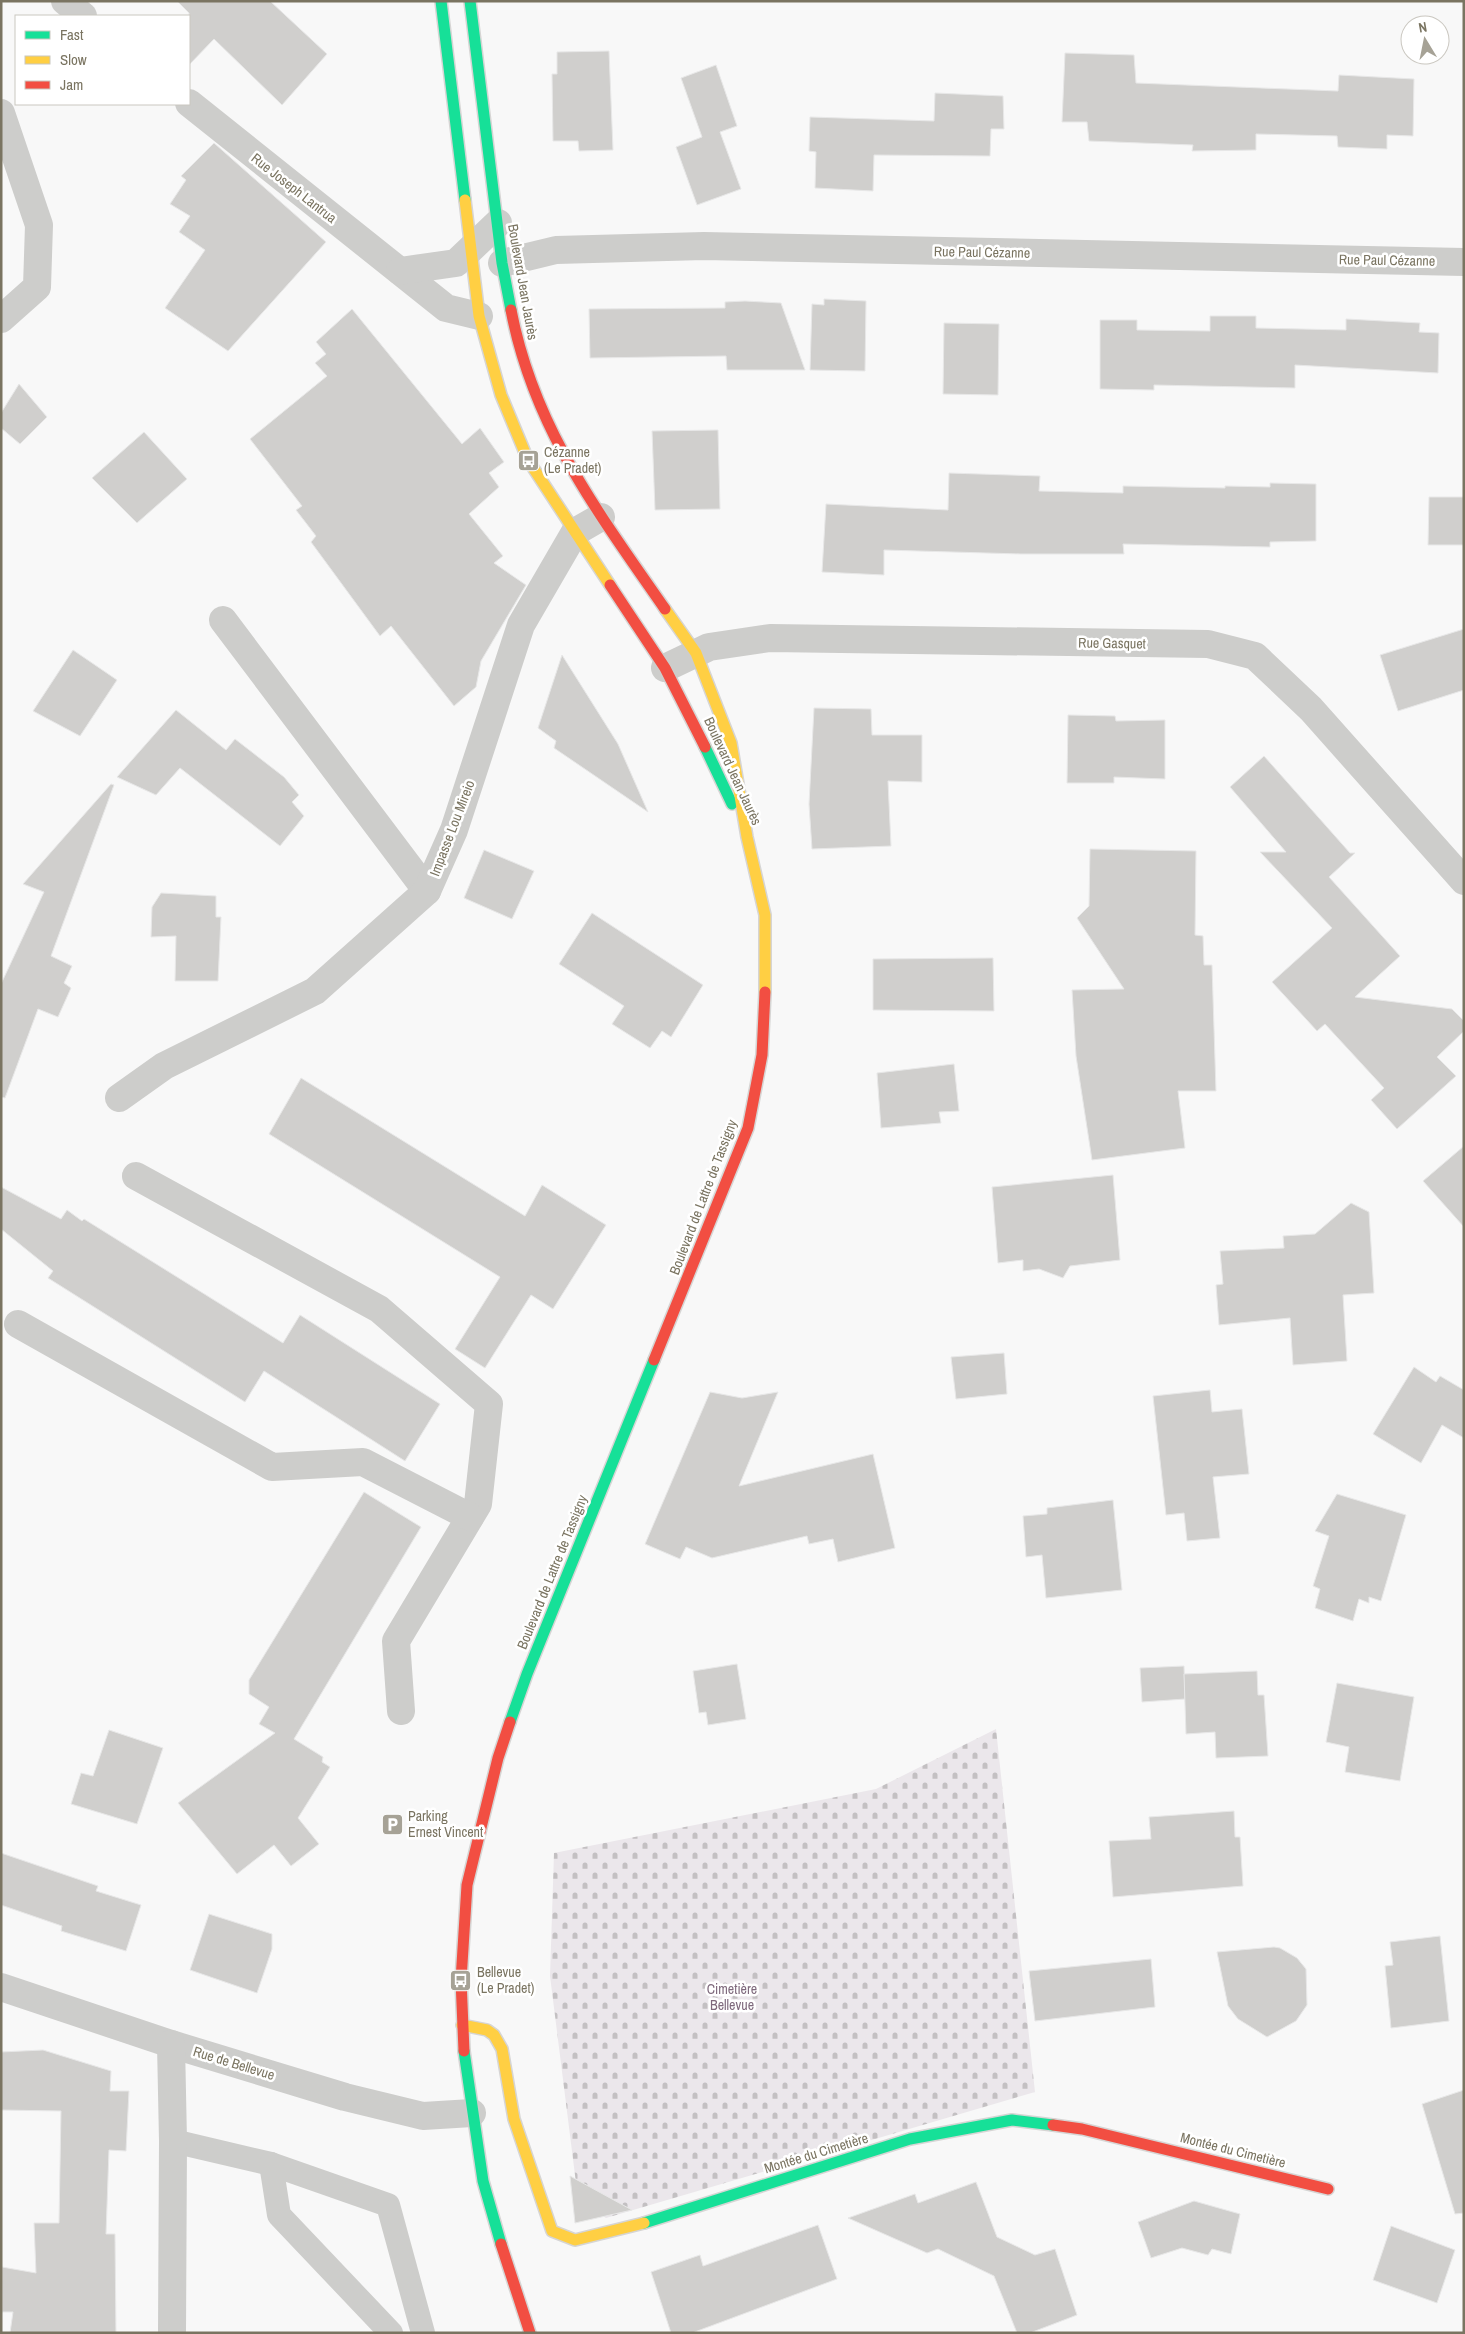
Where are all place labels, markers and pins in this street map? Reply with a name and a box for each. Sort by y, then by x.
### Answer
place label: Cézanne (Le Pradet) [544,443,602,477]
bus stop icon: Cézanne (Le Pradet) [516,448,540,472]
place label: Parking Ernest Vincent [408,1807,483,1841]
parking icon: Parking Ernest Vincent [380,1812,404,1836]
place label: Bellevue (Le Pradet) [477,1963,535,1997]
bus stop icon: Bellevue (Le Pradet) [449,1968,473,1992]

